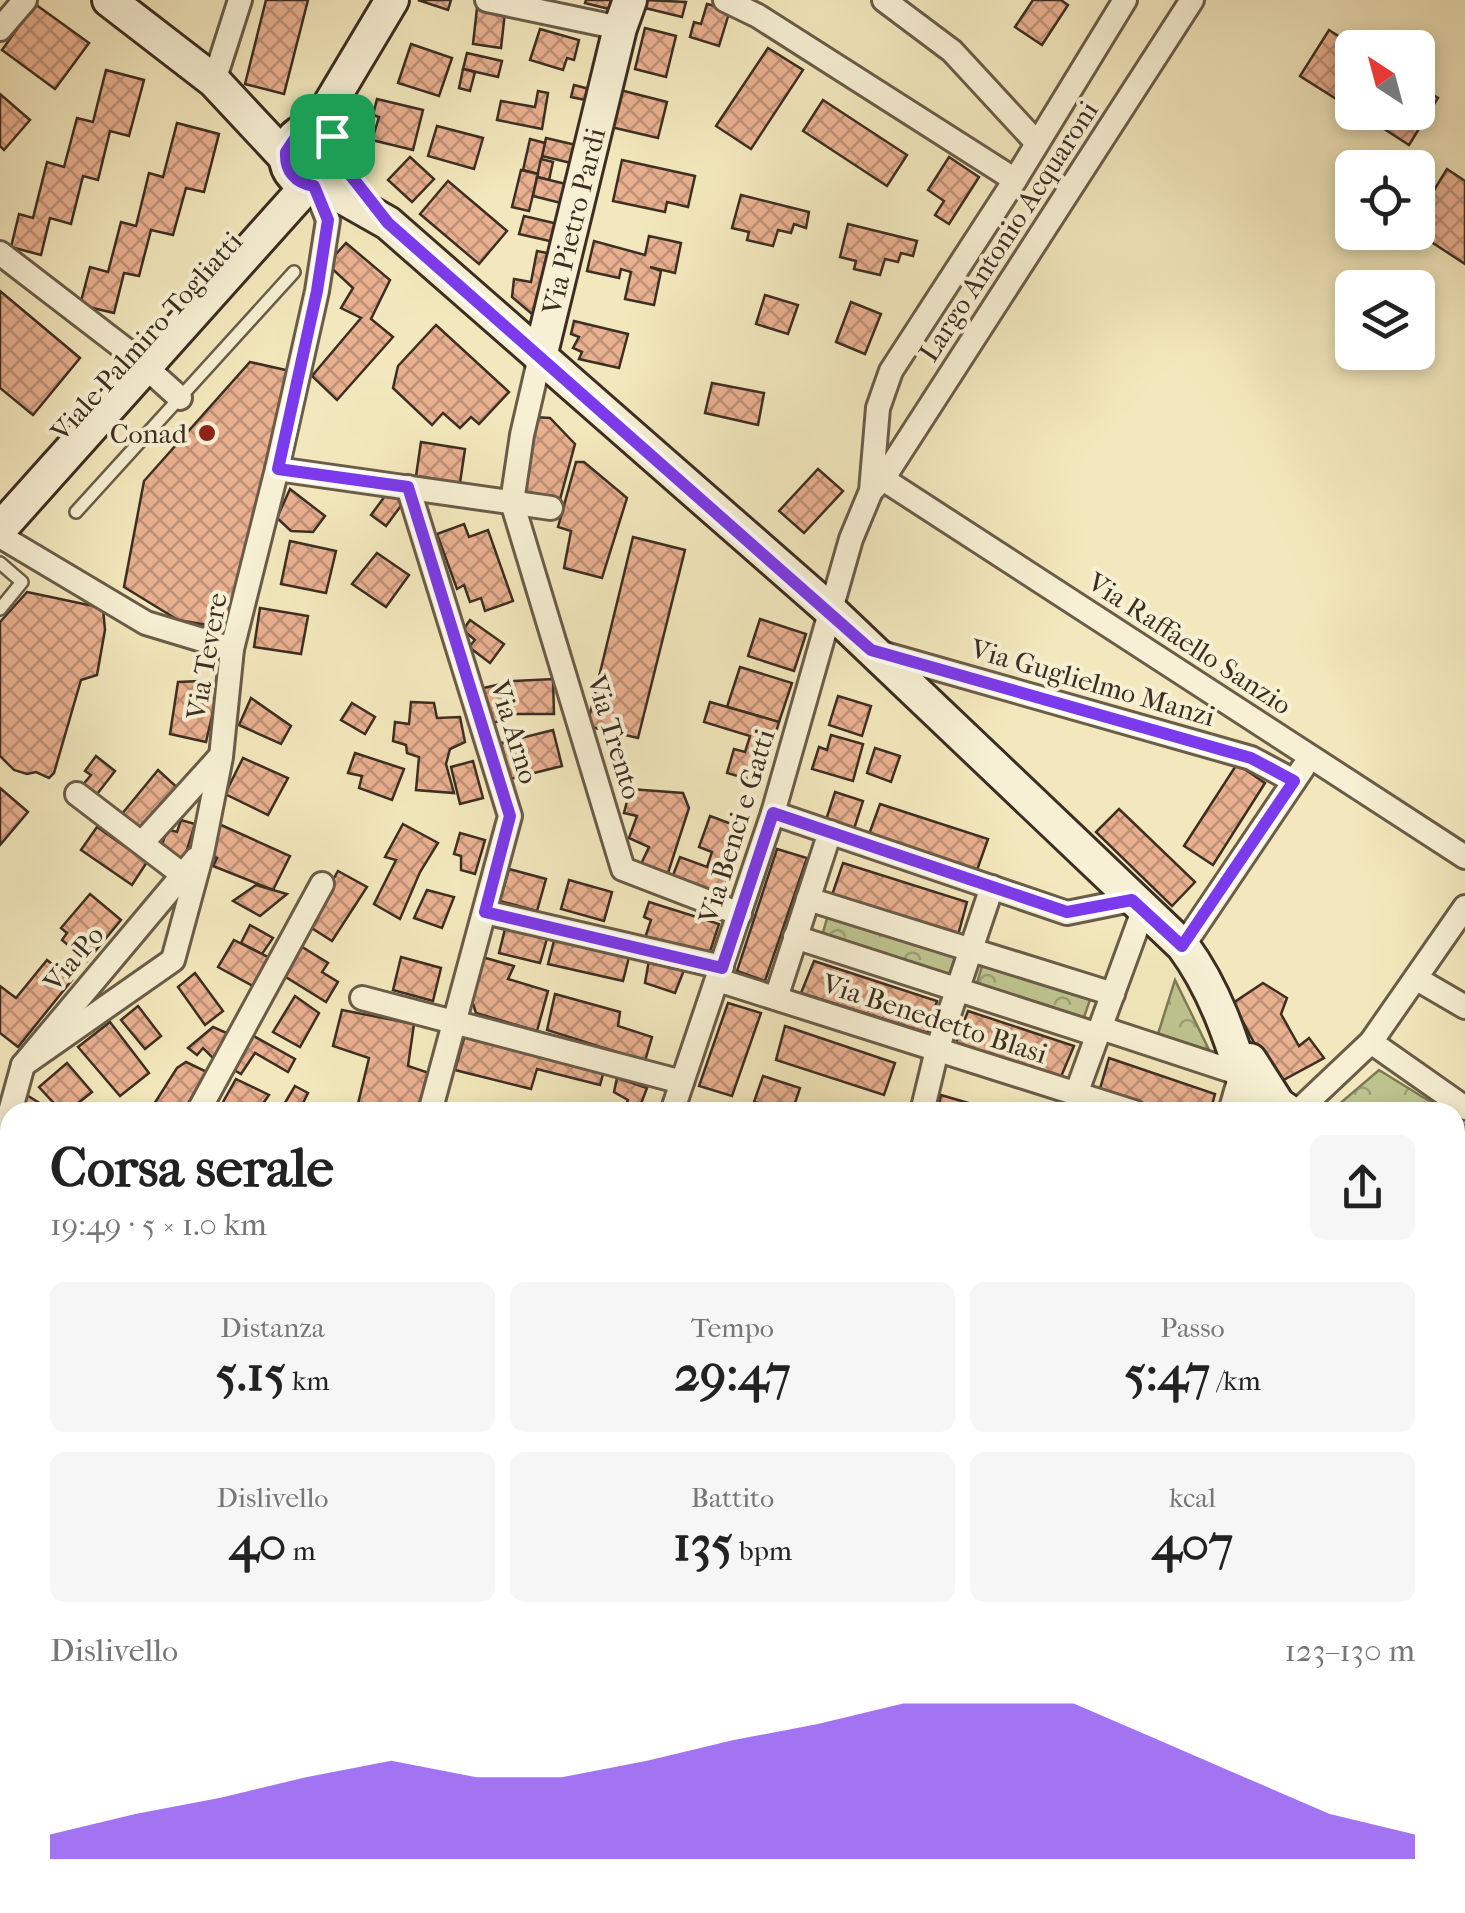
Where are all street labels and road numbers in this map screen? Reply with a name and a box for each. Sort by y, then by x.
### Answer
street label: Largo Antonio Acquaroni [912,95,1105,368]
street label: Via Pietro Pardi [535,124,612,319]
street label: Viale Palmiro Togliatti [43,225,249,449]
street label: Via Raffaello Sanzio [1081,565,1298,722]
street label: Via Tevere [179,590,234,723]
street label: Via Guglielmo Manzi [966,632,1219,733]
street label: Via Trento [580,670,649,803]
street label: Via Arno [483,676,546,788]
street label: Via Benci e Gatti [691,725,782,928]
street label: Via Po [36,919,110,999]
street label: Via Benedetto Blasi [817,966,1051,1070]

